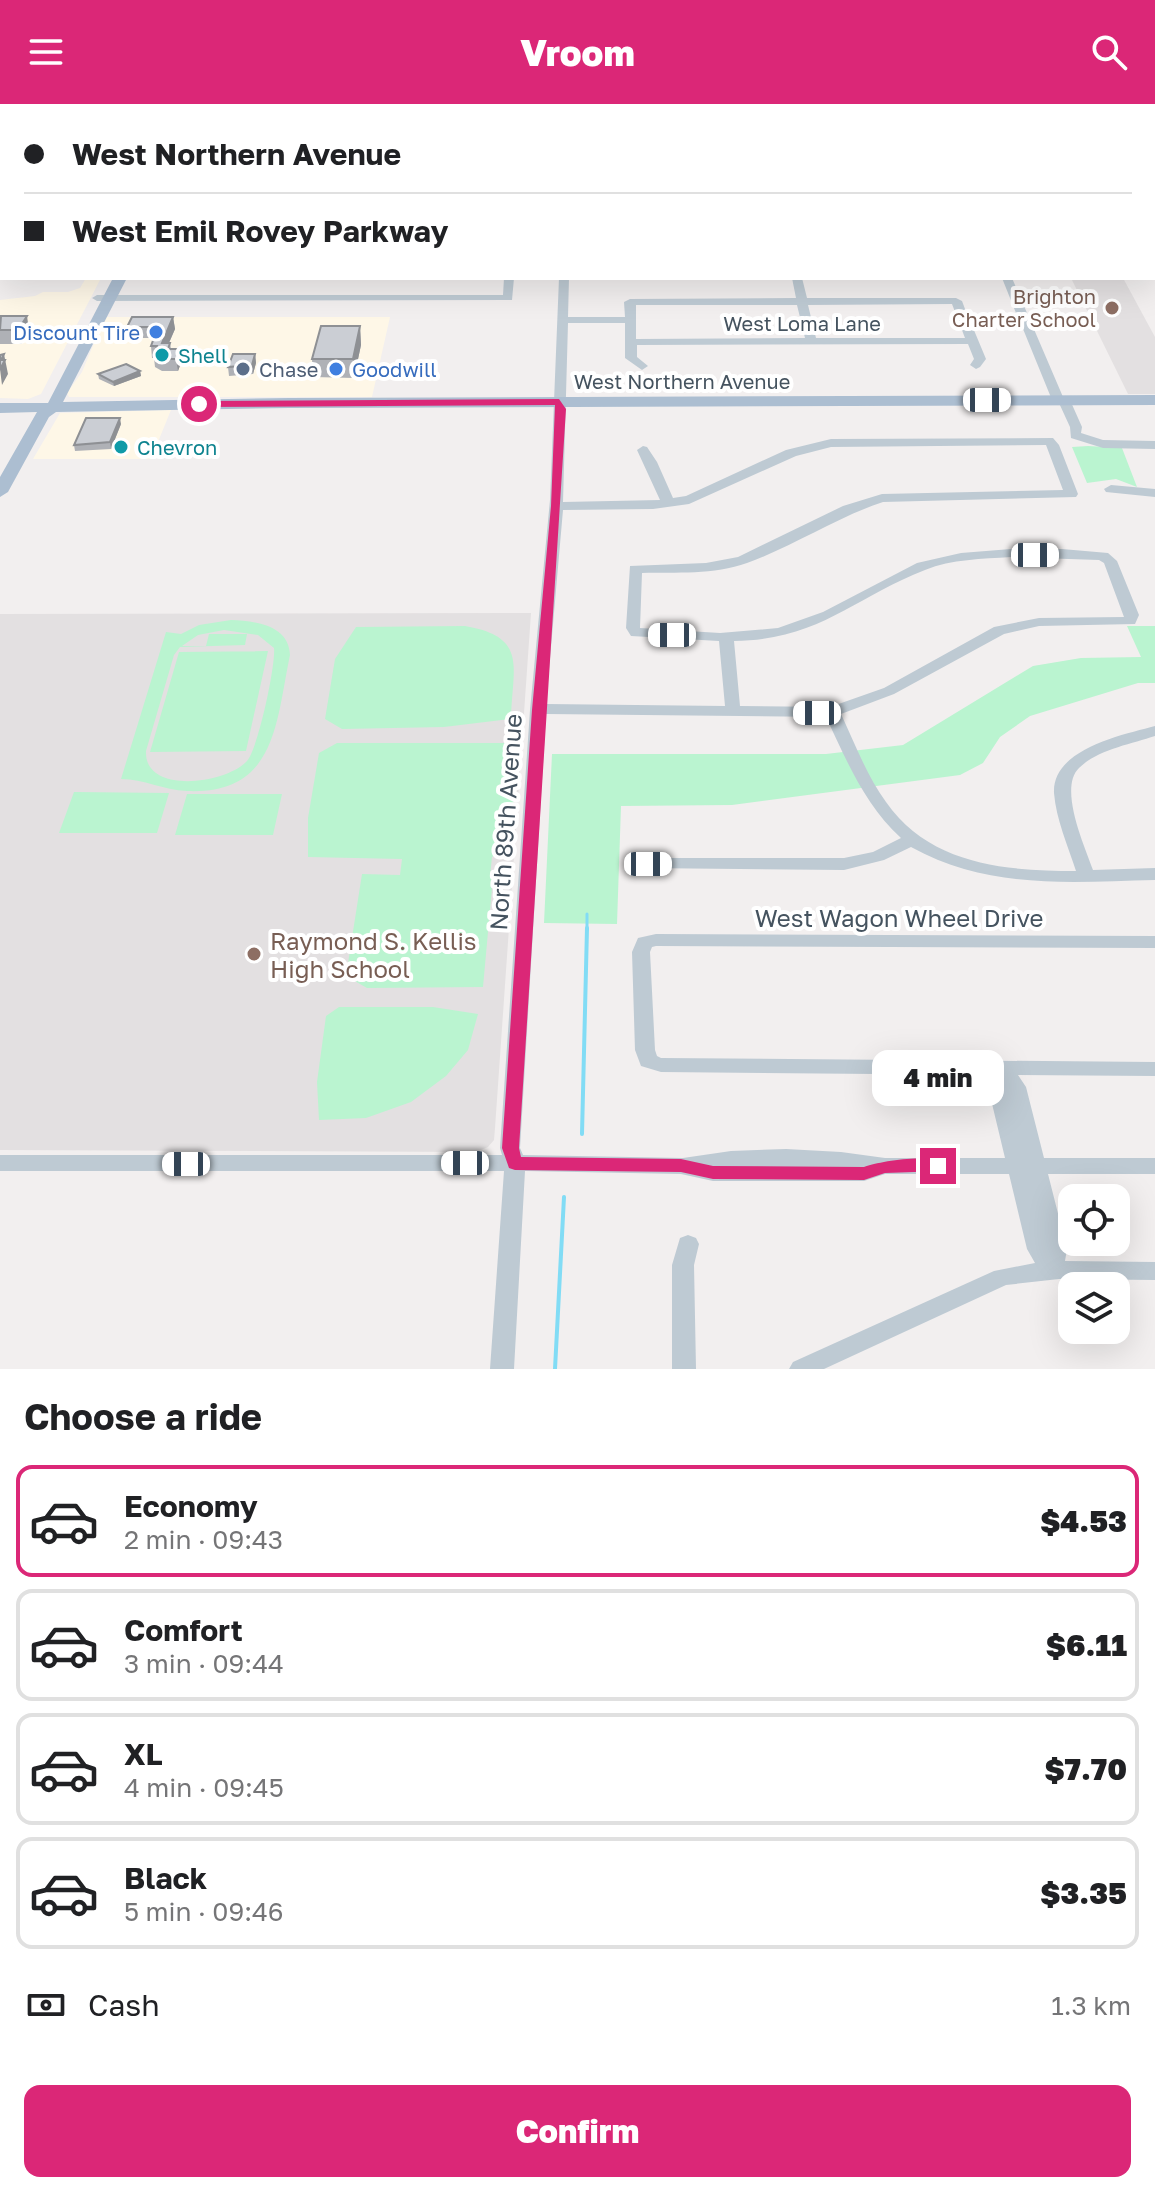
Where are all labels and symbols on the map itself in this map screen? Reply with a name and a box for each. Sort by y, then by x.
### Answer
place label: Brighton Charter School [952,284,1096,331]
marker: Brighton Charter School [1103,299,1121,317]
street label: West Loma Lane [723,311,881,335]
place label: Discount Tire [13,320,140,344]
marker: Discount Tire [147,323,165,341]
place label: Shell [178,343,228,367]
marker: Shell [153,346,171,364]
place label: Chase [259,357,318,381]
place label: Goodwill [352,357,437,381]
marker: Chase [234,360,252,378]
marker: Goodwill [327,360,345,378]
street label: West Northern Avenue [574,369,790,393]
route start [181,386,217,422]
car [963,388,1011,412]
place label: Chevron [137,435,217,459]
marker: Chevron [112,438,130,456]
car [1011,543,1059,567]
car [648,623,696,647]
car [793,701,841,725]
street label: North 89th Avenue [483,713,527,931]
car [624,852,672,876]
street label: West Wagon Wheel Drive [755,903,1043,932]
place label: Raymond S. Kellis High School [270,926,477,983]
marker: Raymond S. Kellis High School [245,945,263,963]
callout: 4 min [872,1050,1004,1106]
route end [920,1148,956,1184]
car [441,1151,489,1175]
car [162,1152,210,1176]

